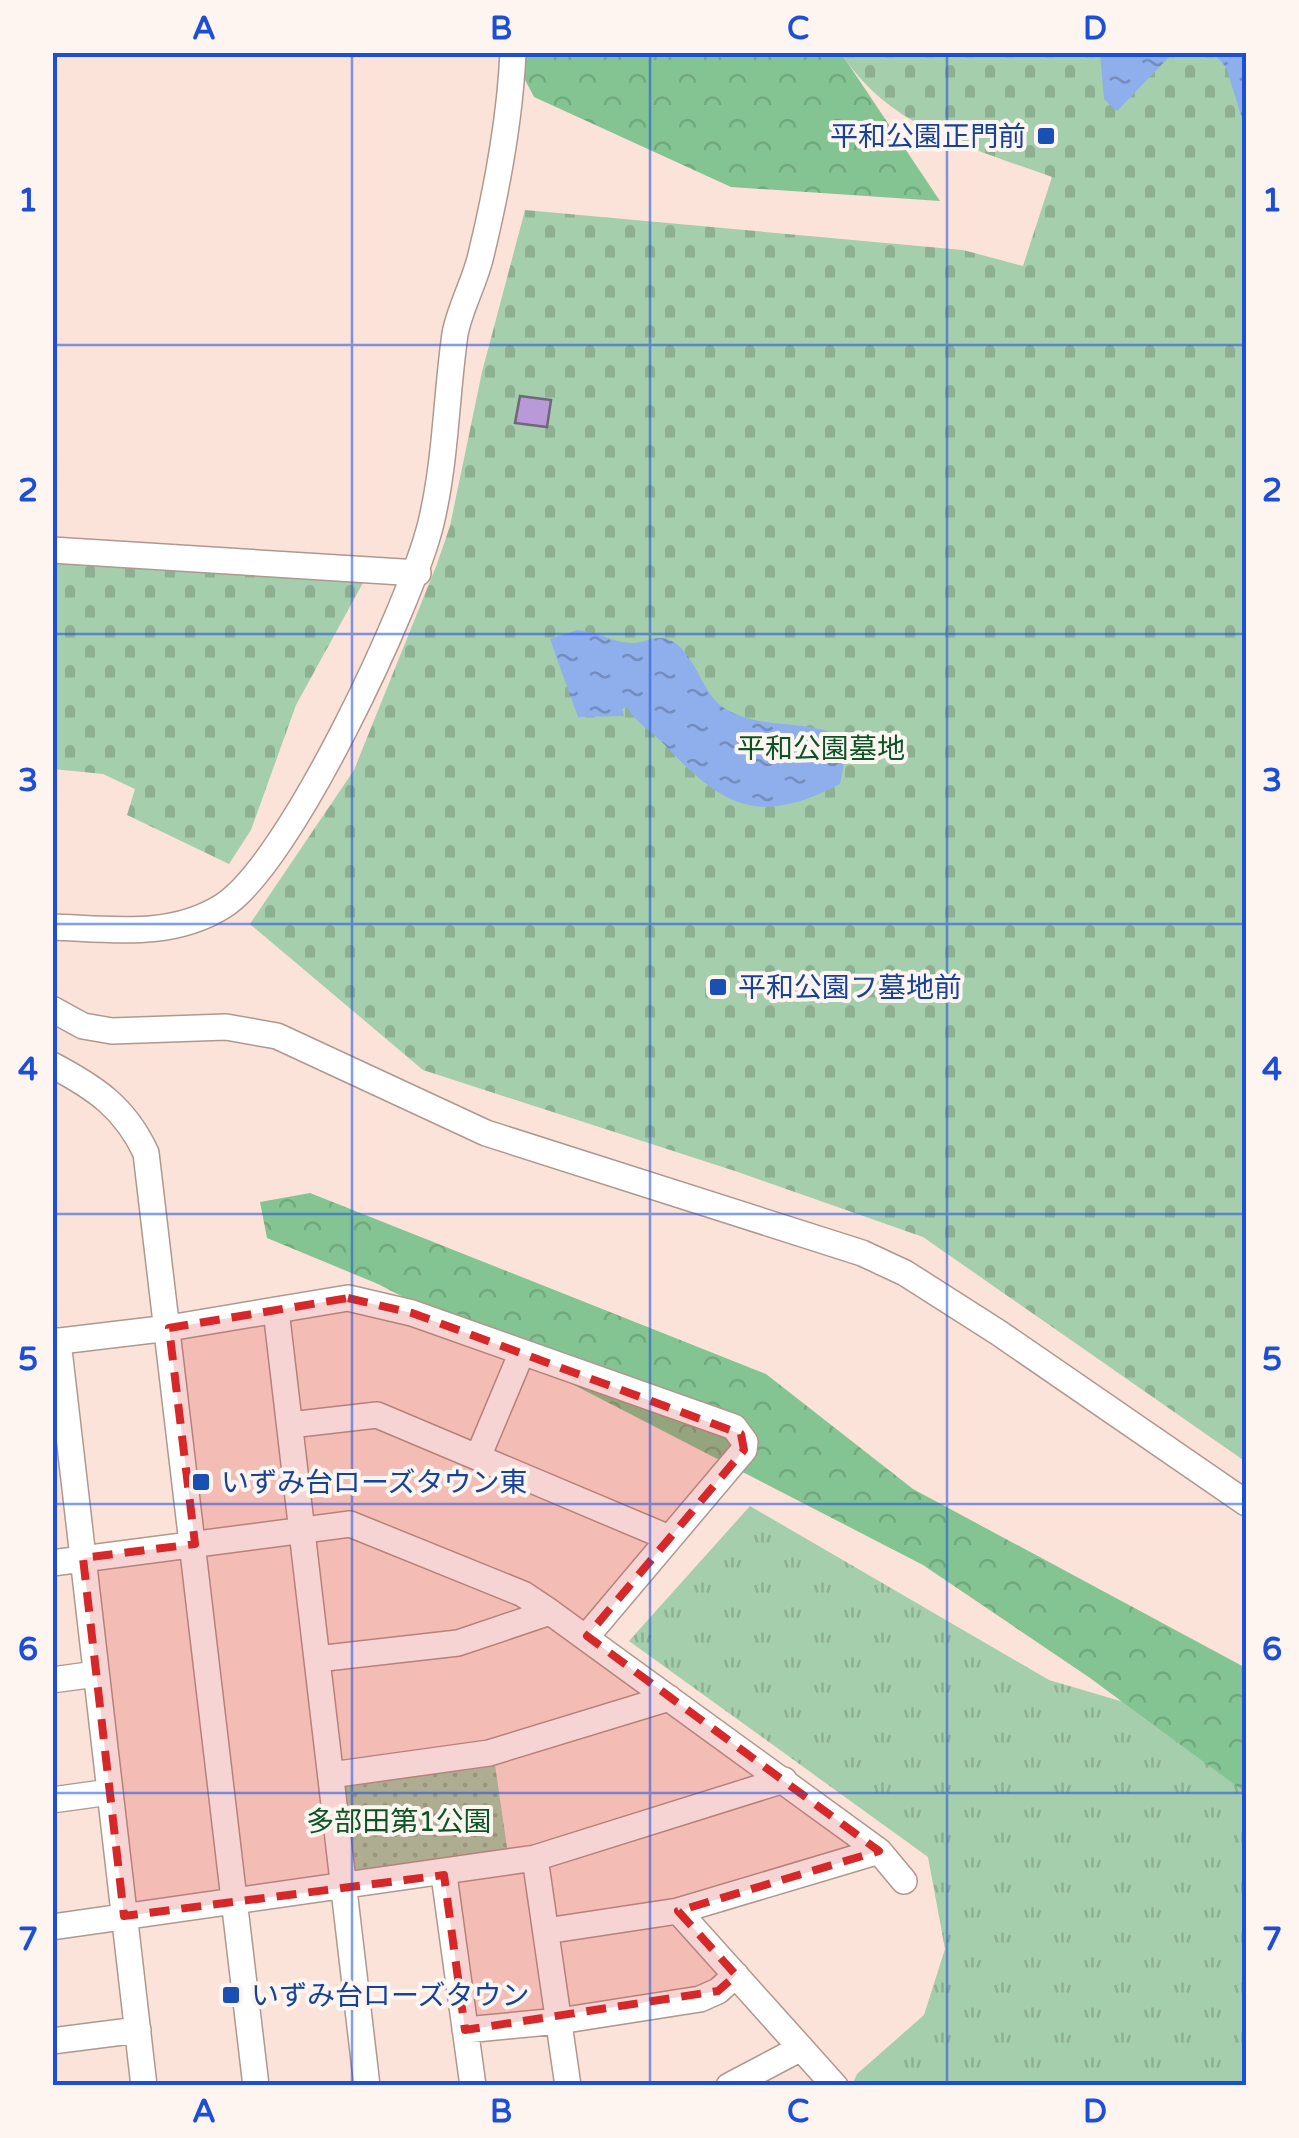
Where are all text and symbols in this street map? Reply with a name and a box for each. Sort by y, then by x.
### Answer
text: A [192,10,216,48]
text: B [490,10,512,48]
text: C [787,10,809,48]
text: D [1083,10,1107,48]
place label: 平和公園正門前 [830,120,1026,154]
marker: 平和公園正門前 [1035,125,1057,147]
text: 1 [18,182,38,220]
text: 1 [1262,182,1282,220]
text: 2 [18,472,38,510]
text: 2 [1262,472,1282,510]
park label: 平和公園墓地 [737,732,905,766]
text: 3 [18,762,38,800]
text: 3 [1262,762,1282,800]
place label: 平和公園フ墓地前 [738,971,962,1005]
marker: 平和公園フ墓地前 [707,976,729,998]
text: 4 [18,1051,38,1089]
text: 4 [1262,1051,1282,1089]
text: 5 [18,1341,38,1379]
text: 5 [1262,1341,1282,1379]
place label: いずみ台ローズタウン東 [221,1466,528,1500]
marker: いずみ台ローズタウン東 [190,1471,212,1493]
text: 6 [18,1631,38,1669]
text: 6 [1262,1631,1282,1669]
park label: 多部田第1公園 [306,1805,492,1839]
text: 7 [18,1921,38,1959]
text: 7 [1262,1921,1282,1959]
place label: いずみ台ローズタウン [251,1979,530,2013]
marker: いずみ台ローズタウン [220,1984,242,2006]
text: A [192,2093,216,2131]
text: B [490,2093,512,2131]
text: C [787,2093,809,2131]
text: D [1083,2093,1107,2131]

